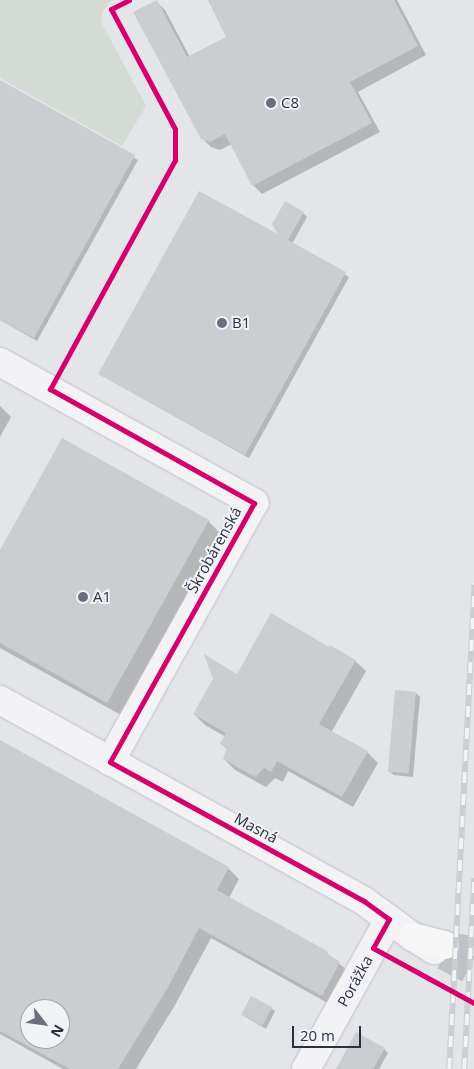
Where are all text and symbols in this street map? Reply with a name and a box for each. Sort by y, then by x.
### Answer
place label: C8 [281,94,299,112]
marker: C8 [265,97,277,109]
place label: B1 [232,314,250,332]
marker: B1 [216,317,228,329]
street label: Škrobárenská [183,504,245,596]
place label: A1 [93,588,111,606]
marker: A1 [77,591,89,603]
street label: Masná [231,809,281,847]
street label: Porážka [334,952,376,1010]
north arrow [20,999,70,1049]
scale bar [294,1016,363,1048]
text: N [46,1022,69,1041]
text: 20 m [300,1025,335,1045]

